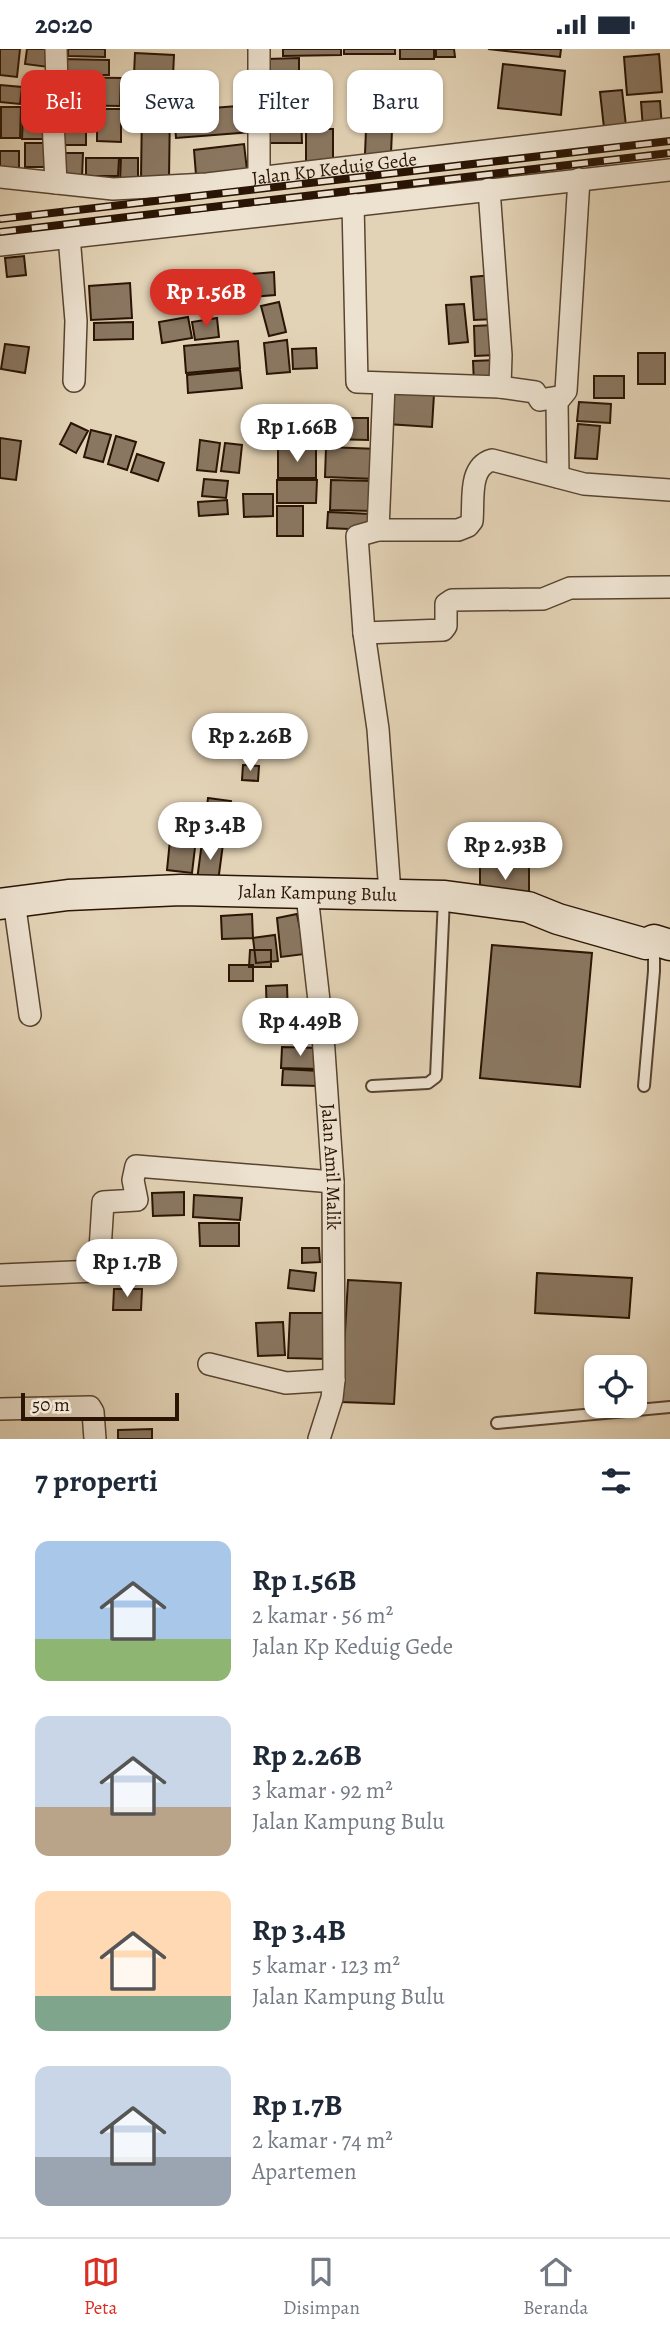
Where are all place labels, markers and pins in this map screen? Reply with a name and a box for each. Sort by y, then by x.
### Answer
pin: Rp 1.56B [134,269,278,329]
pin: Rp 1.66B [225,405,369,464]
pin: Rp 2.26B [178,713,322,773]
pin: Rp 3.4B [145,803,275,862]
pin: Rp 2.93B [433,823,577,882]
pin: Rp 4.49B [228,999,372,1058]
pin: Rp 1.7B [62,1239,192,1299]

